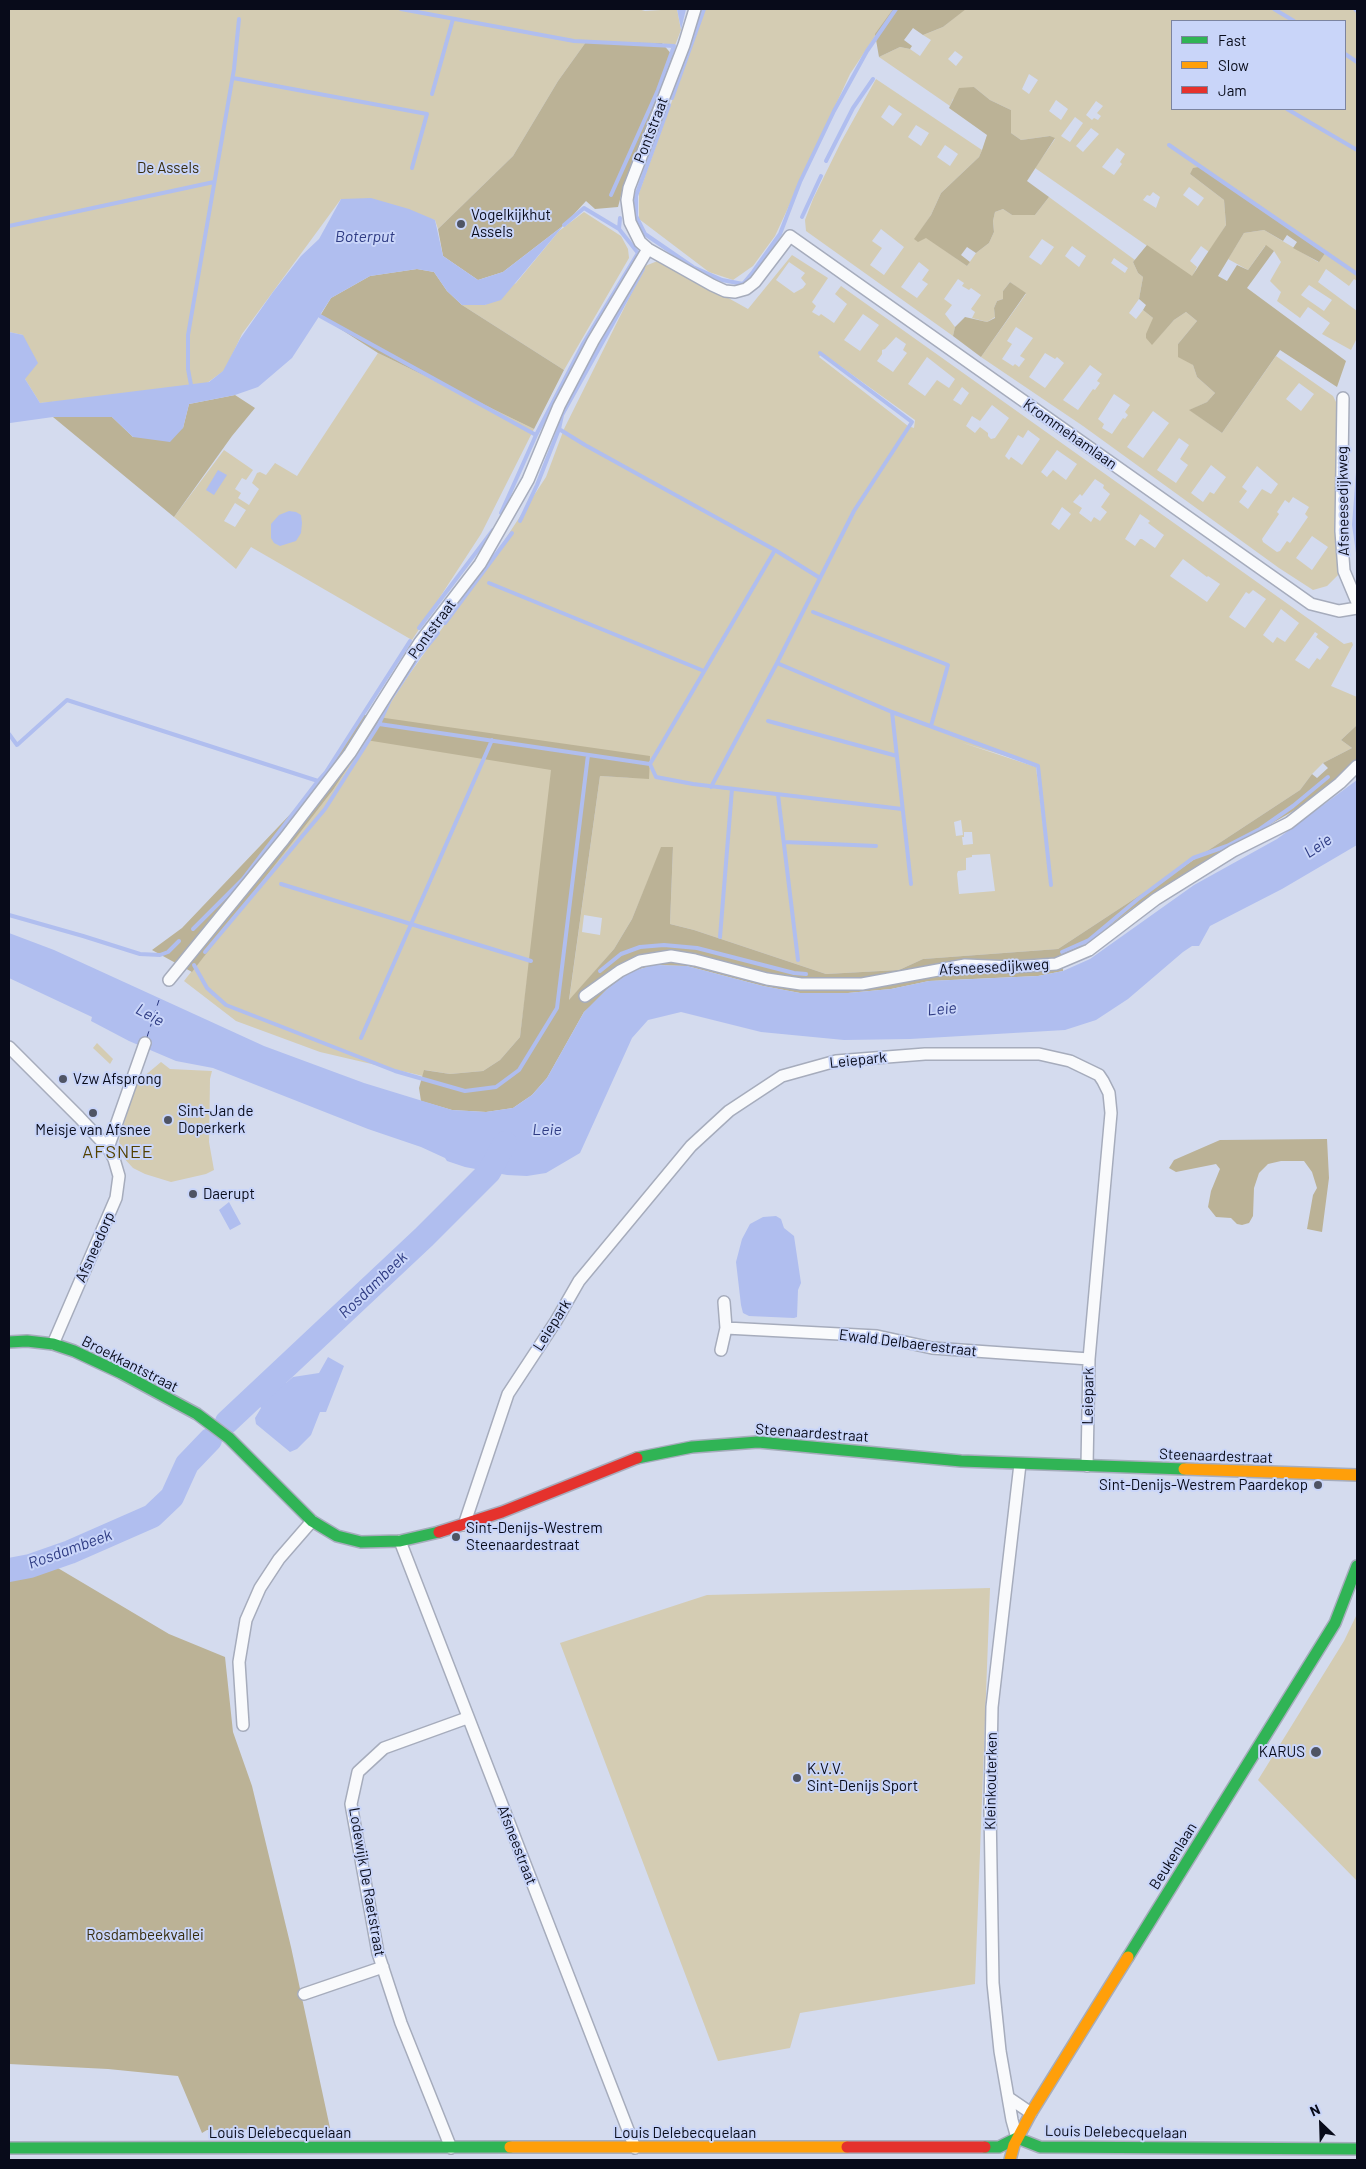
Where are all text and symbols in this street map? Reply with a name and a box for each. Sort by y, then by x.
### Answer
legend [1171,20,1346,110]
text: Fast [1218,31,1246,49]
text: Slow [1218,56,1249,74]
text: Jam [1218,81,1247,99]
street label: Pontstraat [630,94,672,166]
park label: De Assels [137,159,199,177]
place label: Vogelkijkhut Assels [471,206,551,241]
marker: Vogelkijkhut Assels [455,218,467,230]
water label: Boterput [335,227,395,247]
street label: Krommehamlaan [1020,395,1120,473]
street label: Afsneesedijkweg [1333,446,1353,556]
street label: Pontstraat [404,596,460,662]
water label: Leie [1300,830,1336,862]
street label: Afsneesedijkweg [939,955,1049,979]
water label: Leie [927,998,957,1020]
water label: Leie [133,999,167,1031]
street label: Leiepark [829,1048,887,1072]
place label: Vzw Afsprong [73,1070,161,1088]
marker: Vzw Afsprong [57,1073,69,1085]
place label: Sint-Jan de Doperkerk [178,1102,253,1137]
marker: Meisje van Afsnee [87,1107,99,1119]
marker: Sint-Jan de Doperkerk [162,1114,174,1126]
water label: Leie [532,1120,562,1140]
place label: Meisje van Afsnee [35,1121,151,1139]
district label: AFSNEE [82,1141,154,1163]
place label: Daerupt [203,1185,255,1203]
marker: Daerupt [187,1188,199,1200]
street label: Afsneedorp [71,1209,119,1285]
water label: Rosdambeek [335,1248,411,1322]
street label: Leiepark [529,1296,575,1354]
street label: Ewald Delbaerestraat [838,1326,978,1360]
street label: Broekkantstraat [79,1332,181,1396]
street label: Leiepark [1079,1367,1097,1425]
street label: Steenaardestraat [755,1420,869,1446]
street label: Steenaardestraat [1159,1445,1273,1467]
place label: Sint-Denijs-Westrem Paardekop [1099,1476,1308,1494]
marker: Sint-Denijs-Westrem Paardekop [1312,1479,1324,1491]
place label: Sint-Denijs-Westrem Steenaardestraat [466,1519,603,1554]
water label: Rosdambeek [25,1525,115,1573]
marker: Sint-Denijs-Westrem Steenaardestraat [450,1531,462,1543]
street label: Kleinkouterken [981,1732,1001,1830]
place label: KARUS [1259,1743,1305,1761]
marker: KARUS [1309,1745,1323,1759]
place label: K.V.V. Sint-Denijs Sport [807,1760,918,1795]
marker: K.V.V. Sint-Denijs Sport [791,1772,803,1784]
street label: Afsneestraat [494,1803,540,1887]
street label: Lodewijk De Raetstraat [345,1806,389,1958]
street label: Beukenlaan [1145,1819,1201,1893]
park label: Rosdambeekvallei [86,1926,204,1944]
north arrow [1296,2099,1346,2149]
text: N [1307,2100,1322,2119]
street label: Louis Delebecquelaan [1045,2122,1187,2142]
street label: Louis Delebecquelaan [209,2124,351,2142]
street label: Louis Delebecquelaan [614,2124,756,2142]

